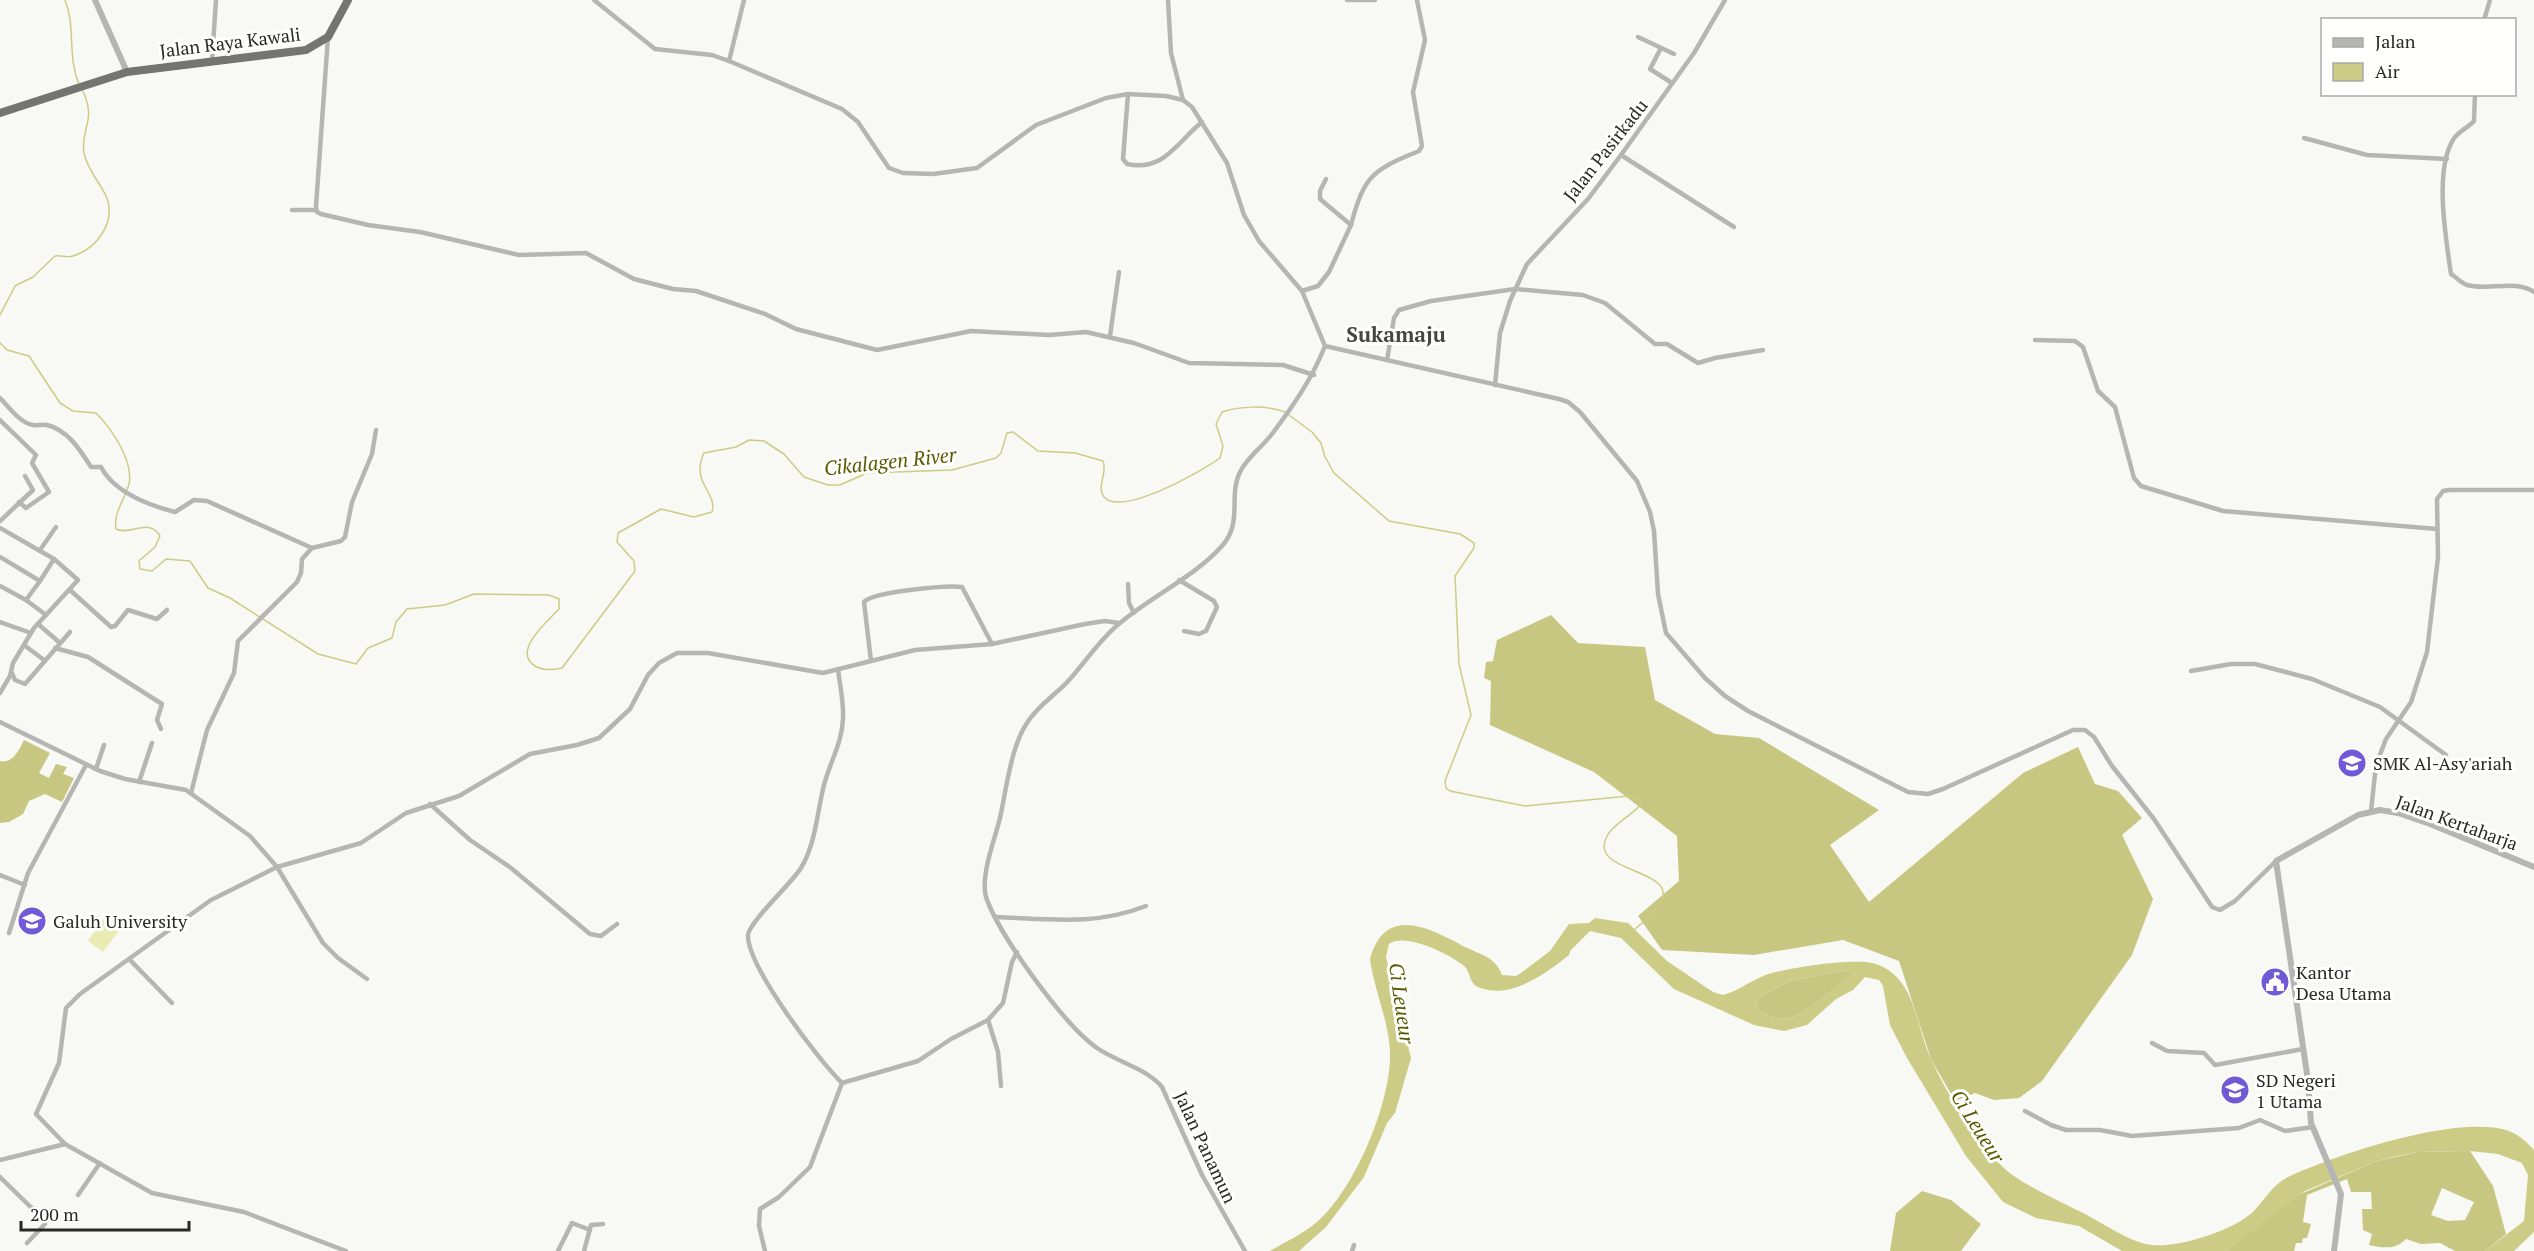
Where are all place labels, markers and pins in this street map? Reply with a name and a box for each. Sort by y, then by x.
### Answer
school or university icon: SMK Al-Asy'ariah [2336,747,2368,779]
place label: SMK Al-Asy'ariah [2373,751,2513,775]
school or university icon: Galuh University [16,905,48,937]
place label: Galuh University [53,909,188,933]
place label: Kantor Desa Utama [2296,960,2392,1005]
public building icon: Kantor Desa Utama [2259,966,2291,998]
place label: SD Negeri 1 Utama [2256,1068,2336,1113]
school or university icon: SD Negeri 1 Utama [2219,1074,2251,1106]

